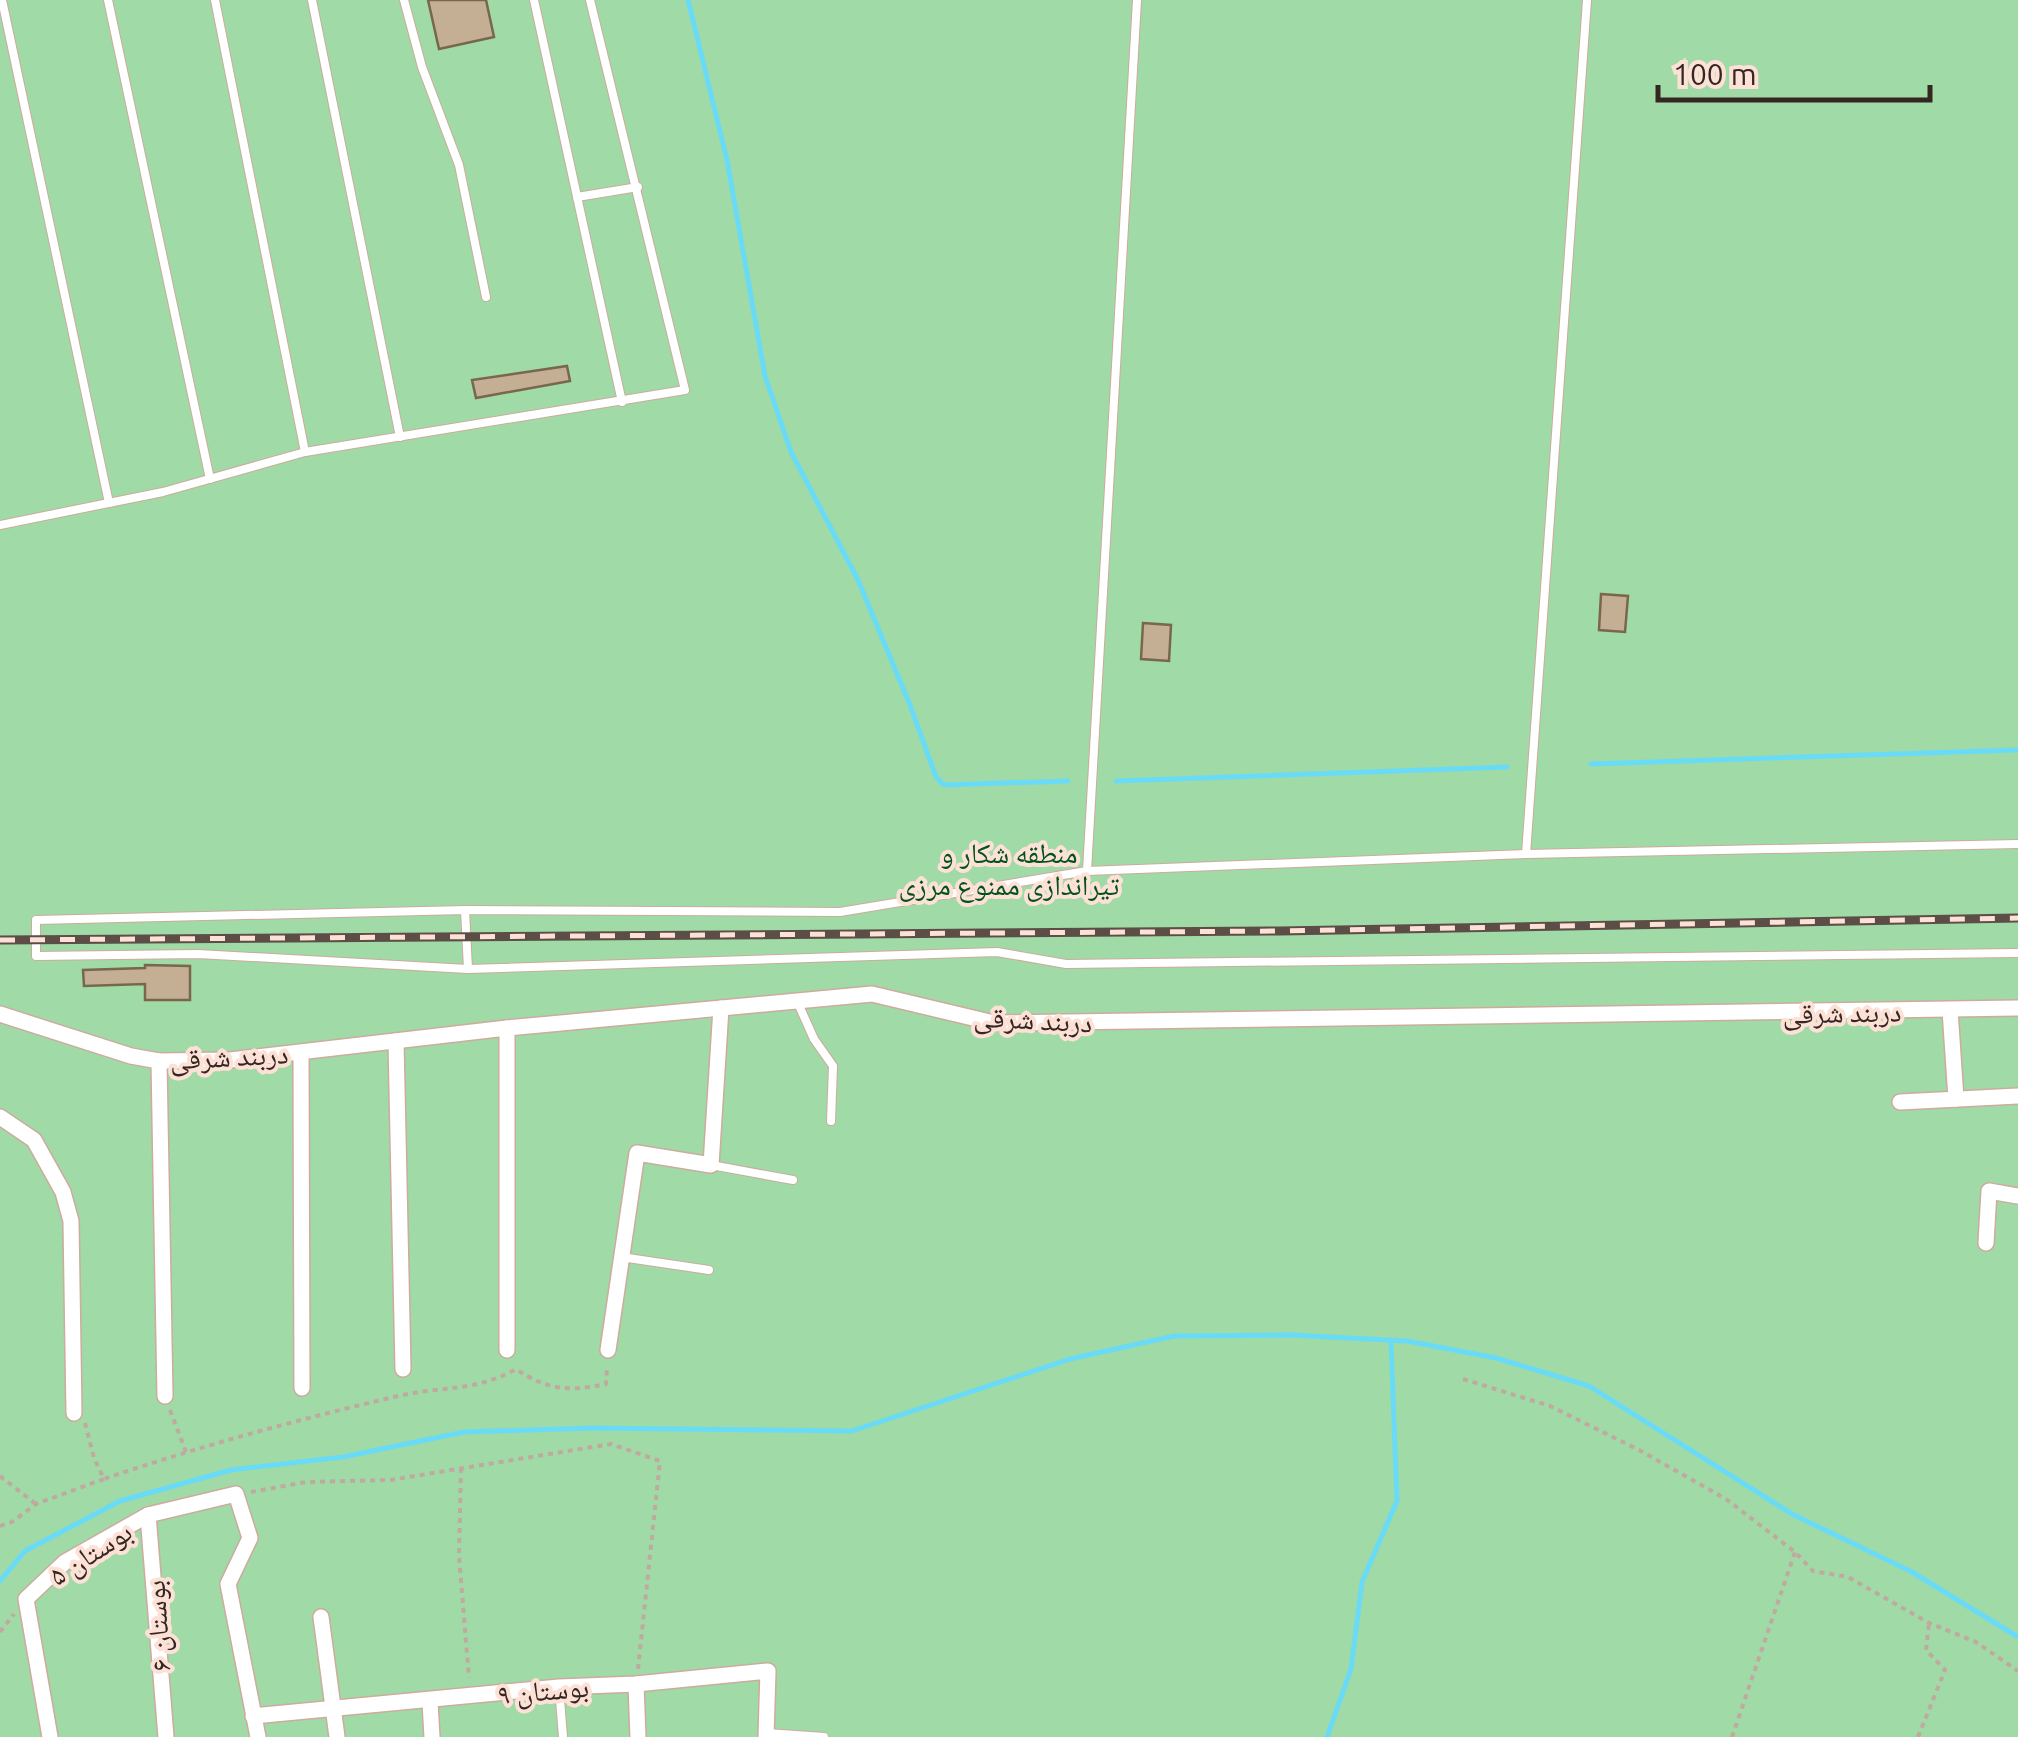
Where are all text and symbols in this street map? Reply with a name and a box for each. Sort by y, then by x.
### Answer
scale bar [1658,40,1930,102]
text: 100 m [1673,57,1757,91]
park label: منطقه شکار و تیراندازی ممنوع مرزی [899,837,1119,903]
street label: دربند شرقی [1782,995,1902,1032]
street label: دربند شرقی [973,1000,1093,1041]
street label: دربند شرقی [169,1037,289,1078]
street label: بوستان ۵ [43,1515,138,1593]
street label: بوستان ۶ [138,1579,178,1673]
street label: بوستان ۹ [496,1671,590,1711]

